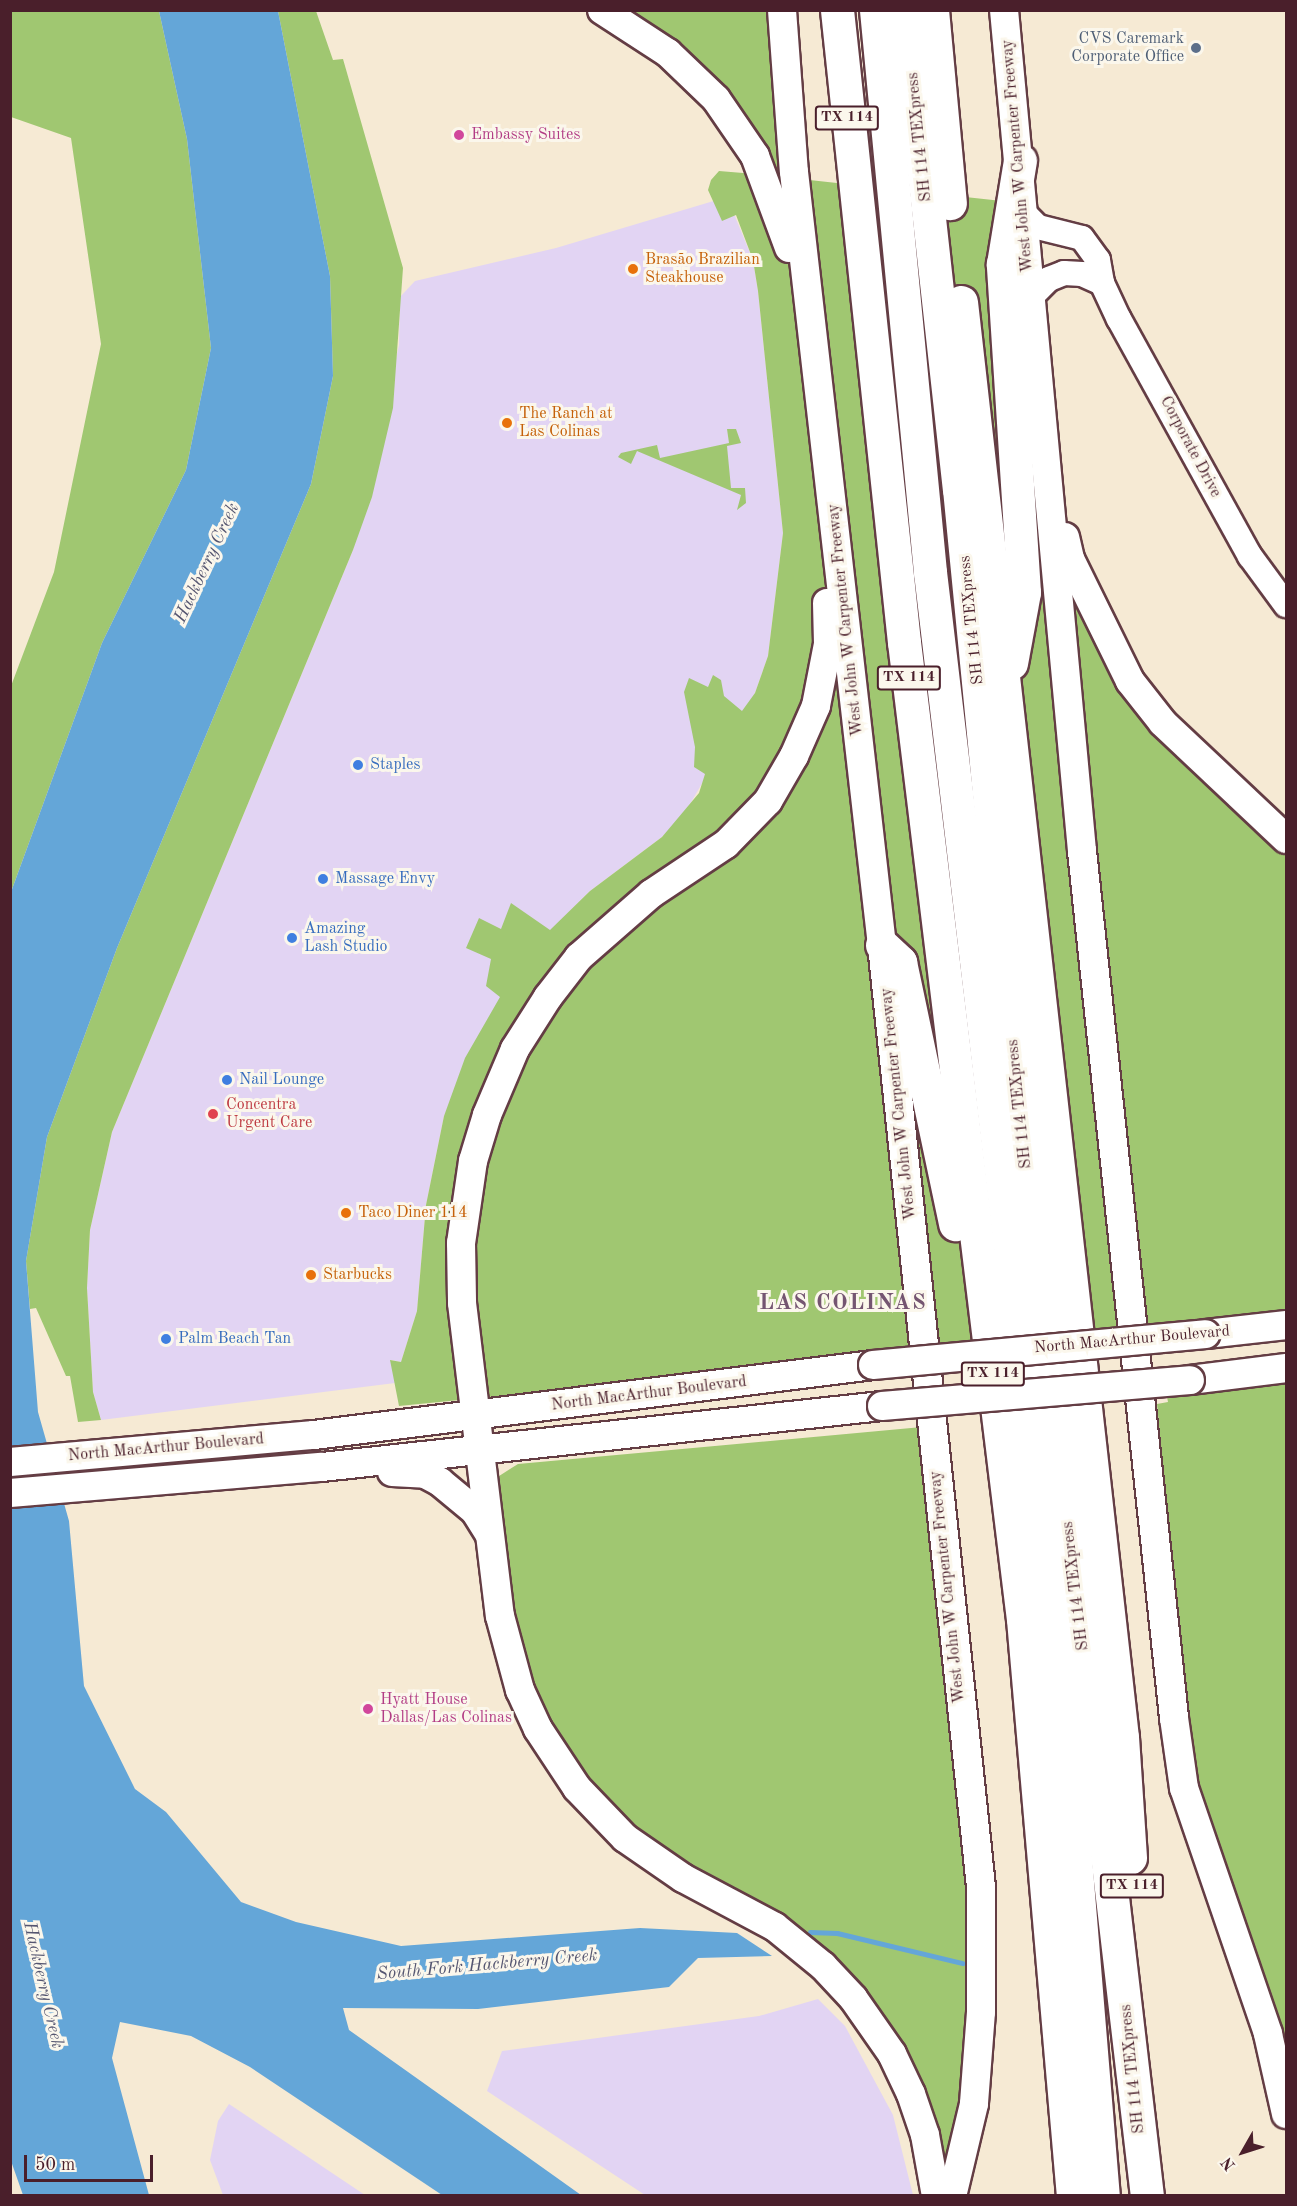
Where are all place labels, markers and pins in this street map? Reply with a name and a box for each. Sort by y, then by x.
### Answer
place label: CVS Caremark Corporate Office [1071,29,1184,67]
marker: CVS Caremark Corporate Office [1189,41,1203,55]
place label: Embassy Suites [471,125,580,145]
marker: Embassy Suites [452,128,466,142]
place label: Brasão Brazilian Steakhouse [645,250,760,288]
marker: Brasão Brazilian Steakhouse [626,262,640,276]
place label: The Ranch at Las Colinas [519,404,613,442]
marker: The Ranch at Las Colinas [500,416,514,430]
place label: Staples [370,755,420,775]
marker: Staples [351,758,365,772]
place label: Massage Envy [335,869,435,889]
marker: Massage Envy [316,872,330,886]
place label: Amazing Lash Studio [304,919,387,957]
marker: Amazing Lash Studio [285,931,299,945]
place label: Nail Lounge [239,1070,324,1090]
marker: Nail Lounge [220,1073,234,1087]
place label: Concentra Urgent Care [226,1095,312,1133]
marker: Concentra Urgent Care [204,1105,222,1123]
place label: Taco Diner 114 [358,1203,468,1223]
marker: Taco Diner 114 [339,1206,353,1220]
place label: Starbucks [323,1265,392,1285]
marker: Starbucks [304,1268,318,1282]
place label: Palm Beach Tan [178,1329,291,1349]
marker: Palm Beach Tan [159,1332,173,1346]
place label: Hyatt House Dallas/Las Colinas [380,1690,512,1728]
marker: Hyatt House Dallas/Las Colinas [361,1702,375,1716]

